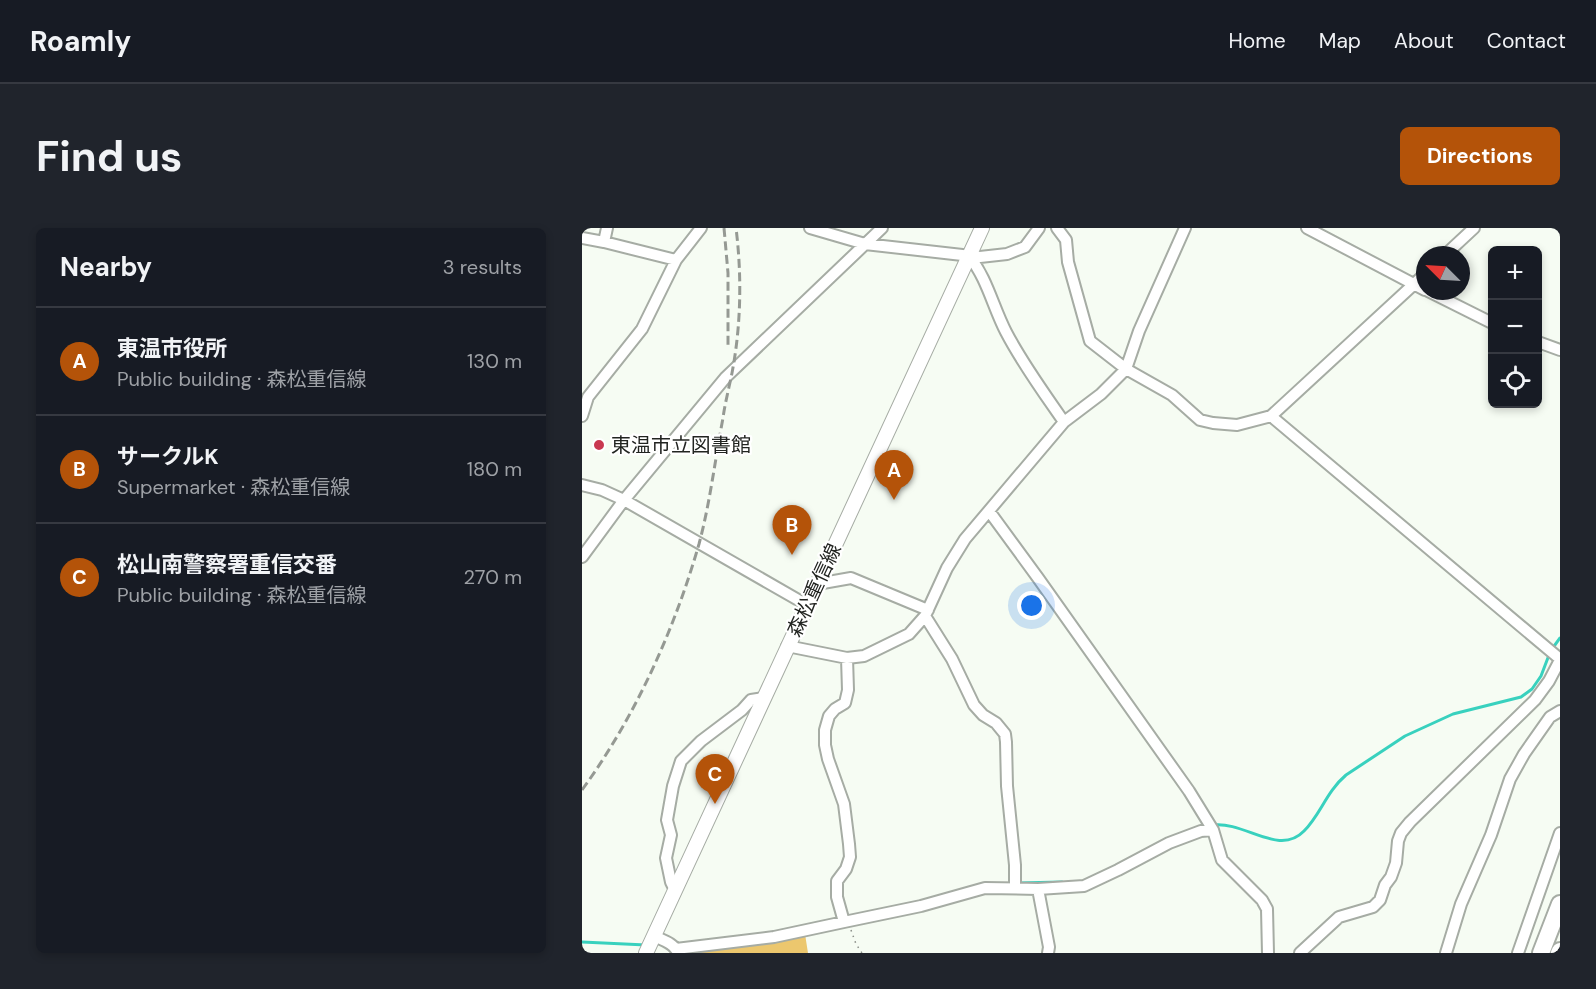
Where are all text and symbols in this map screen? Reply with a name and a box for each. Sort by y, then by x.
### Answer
text: Roamly [30,23,131,60]
text: Home [1228,27,1286,55]
text: Map [1319,27,1361,55]
text: About [1394,27,1454,55]
text: Contact [1487,27,1566,55]
button: Directions [1400,127,1560,185]
text: Find us [36,129,182,184]
north arrow [1416,246,1470,300]
map controls [1488,246,1542,408]
button: + [1488,246,1542,300]
text: Nearby [60,250,152,284]
text: 3 results [443,254,522,280]
button: − [1488,300,1542,354]
text: 東温市役所 [117,334,227,363]
text: A [72,348,87,374]
text: 130 m [467,348,522,374]
button: locate [1488,354,1542,408]
text: Public building · 森松重信線 [117,366,366,392]
place label: 東温市立図書館 [611,432,751,458]
marker: 東温市立図書館 [592,438,606,452]
text: サークルK [117,442,219,471]
pin: A [874,450,914,500]
text: B [73,456,86,482]
text: 180 m [467,456,522,482]
text: Supermarket · 森松重信線 [117,474,350,500]
pin: B [772,506,812,555]
street label: 森松重信線 [781,539,847,641]
text: 松山南警察署重信交番 [117,550,337,579]
text: C [72,564,87,590]
text: 270 m [464,564,522,590]
text: Public building · 森松重信線 [117,582,366,608]
your location [1017,591,1046,620]
pin: C [696,754,734,804]

